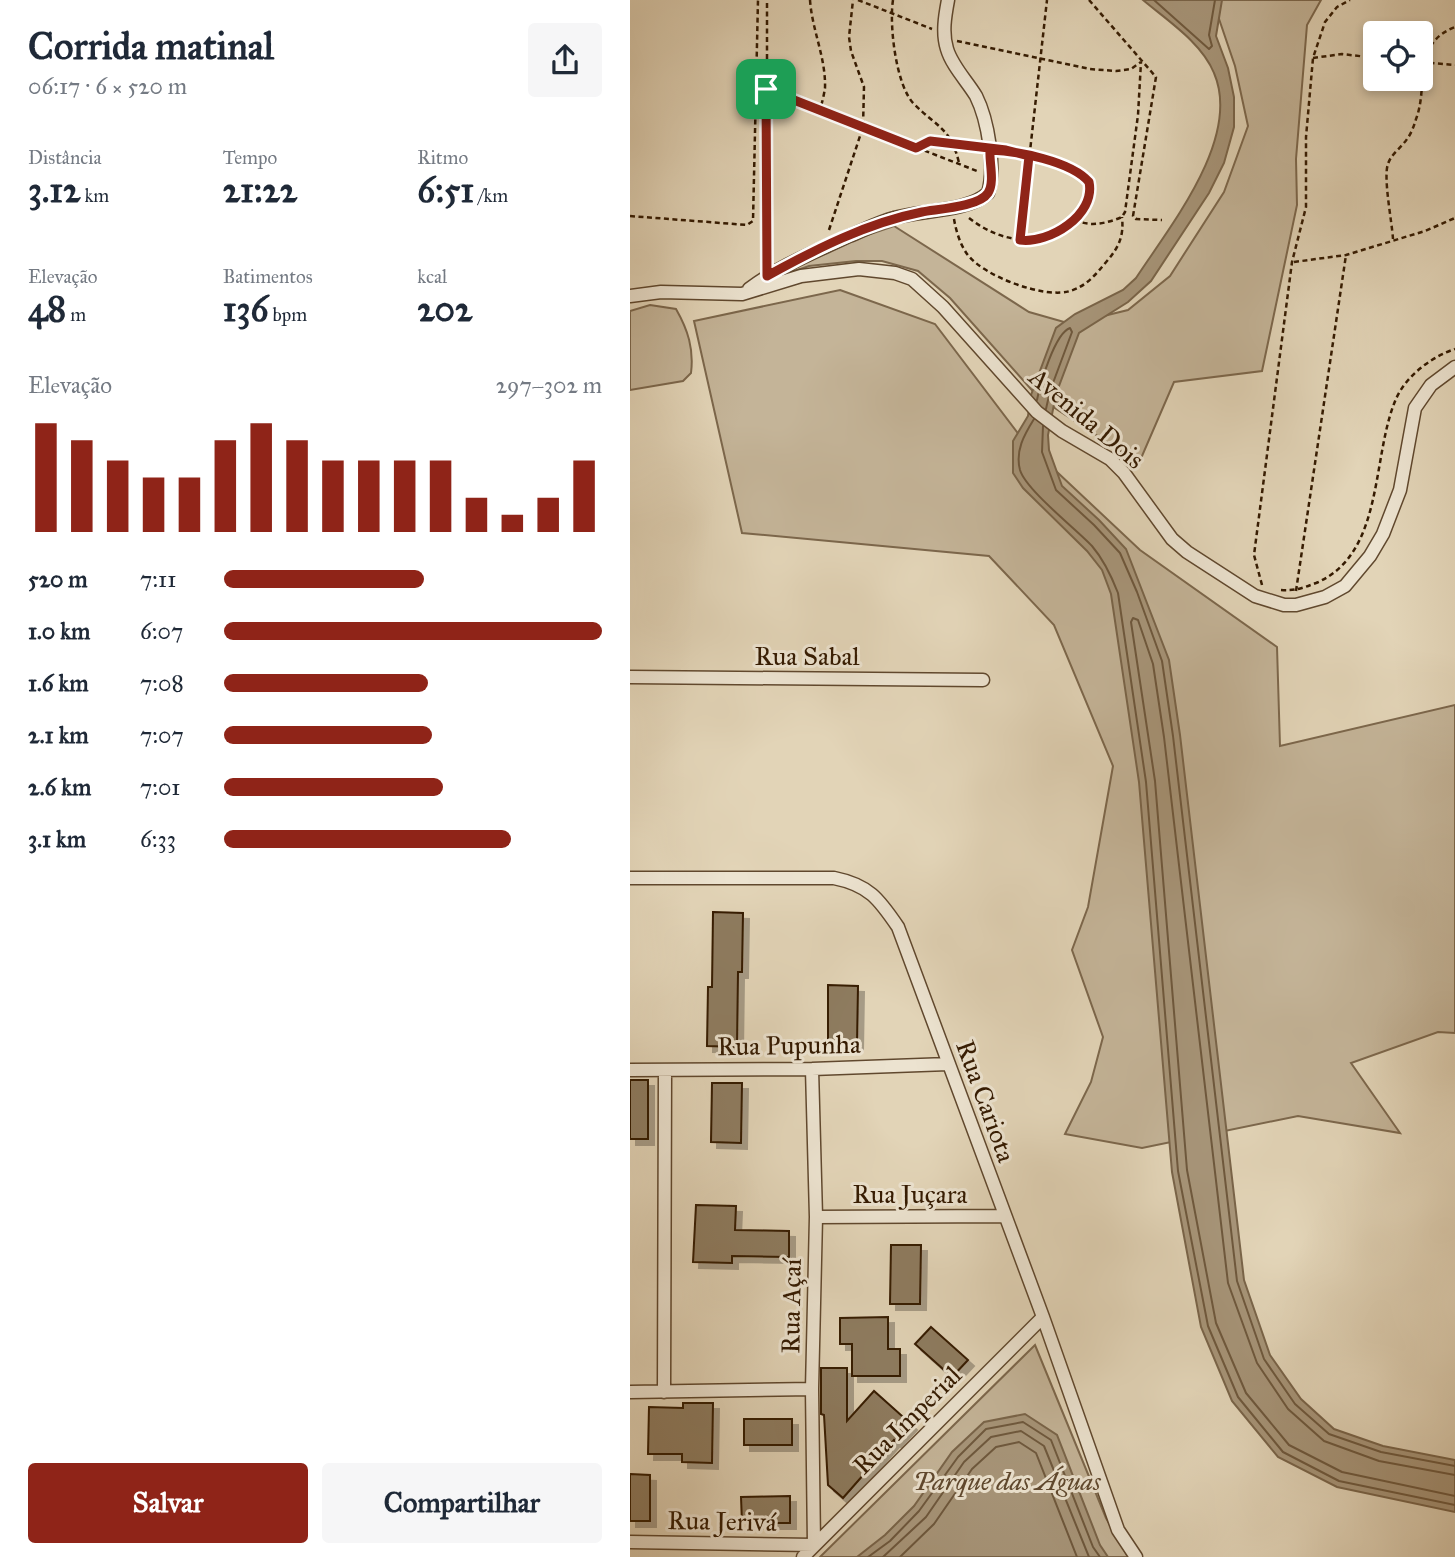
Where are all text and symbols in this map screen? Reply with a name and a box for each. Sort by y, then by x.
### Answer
map controls [1363,21,1433,91]
button: locate [1363,21,1433,91]
text: Corrida matinal [28,23,274,69]
button: share [528,23,602,97]
pin [736,59,796,119]
icon: arrive [747,70,785,108]
text: 06:17 · 6 × 520 m [28,72,187,100]
text: Distância [28,146,101,169]
text: Tempo [223,146,277,169]
text: Ritmo [417,146,468,169]
text: 3.12 [28,169,80,212]
text: 21:22 [223,169,297,212]
text: 6:51 [417,169,474,212]
text: km [80,184,109,207]
text: /km [474,184,508,207]
text: Elevação [28,265,97,288]
text: Batimentos [223,265,313,288]
text: kcal [417,265,447,288]
text: 48 [28,288,66,331]
text: 136 [223,288,268,331]
text: 202 [417,288,472,331]
text: m [66,303,86,326]
text: bpm [268,303,307,326]
street label: Avenida Dois [1022,360,1151,475]
text: Elevação [28,371,112,399]
text: 297–302 m [496,371,602,399]
text: 520 m [28,565,88,593]
text: 7:11 [140,565,176,593]
text: 1.0 km [28,617,90,645]
text: 6:07 [140,617,183,645]
street label: Rua Sabal [754,640,860,672]
text: 1.6 km [28,669,89,697]
text: 7:08 [140,669,184,697]
text: 2.1 km [28,721,89,749]
text: 7:07 [140,721,184,749]
text: 2.6 km [28,773,91,801]
text: 7:01 [140,773,180,801]
text: 3.1 km [28,825,86,853]
text: 6:33 [140,825,176,853]
street label: Rua Pupunha [717,1028,861,1062]
street label: Rua Cariota [949,1036,1023,1166]
street label: Rua Juçara [853,1178,968,1210]
street label: Rua Açaí [774,1256,808,1354]
street label: Rua Imperial [846,1359,968,1481]
button: Salvar [28,1463,308,1543]
button: Compartilhar [322,1463,602,1543]
park label: Parque das Águas [913,1465,1101,1497]
street label: Rua Jerivá [667,1504,777,1538]

